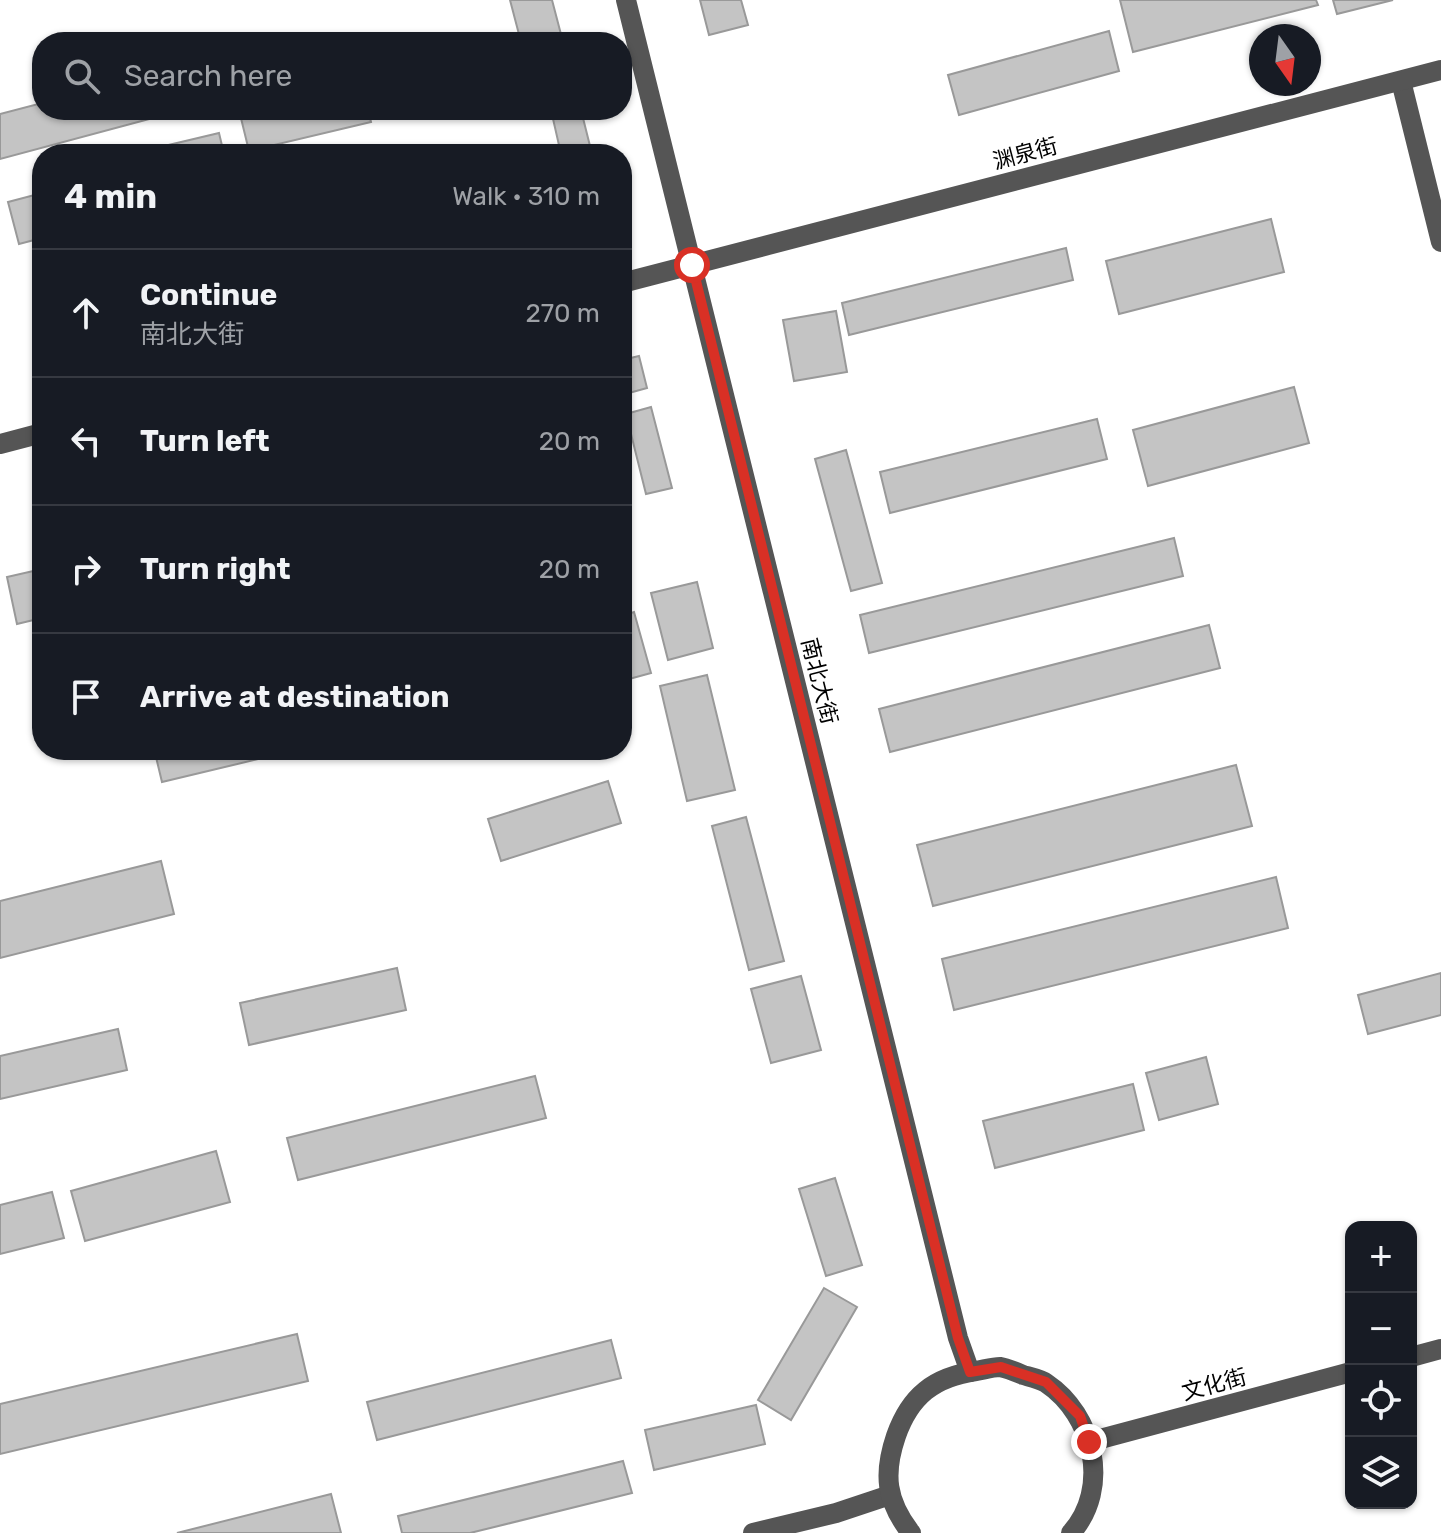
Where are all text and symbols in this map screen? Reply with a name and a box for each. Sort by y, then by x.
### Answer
north arrow [1249,24,1321,96]
search box [32,32,632,120]
icon: search [60,54,104,98]
text: Search here [124,58,292,94]
street label: 渊泉街 [990,132,1061,175]
text: 4 min [64,176,157,217]
text: Walk · 310 m [452,181,600,212]
route start [674,247,710,283]
text: Continue [140,277,277,313]
icon: ahead [64,291,108,335]
text: 270 m [525,298,600,329]
text: 南北大街 [140,319,244,350]
icon: left [64,419,108,463]
text: Turn left [140,423,270,459]
text: 20 m [539,426,600,457]
icon: right [64,547,108,591]
text: Turn right [140,551,291,587]
text: 20 m [539,554,600,585]
street label: 南北大街 [796,635,843,727]
icon: arrive [64,675,108,719]
text: Arrive at destination [140,679,450,715]
map controls [1345,1221,1417,1509]
button: + [1345,1221,1417,1293]
button: − [1345,1293,1417,1365]
street label: 文化街 [1179,1363,1250,1406]
button: locate [1345,1365,1417,1437]
route end [1071,1424,1107,1460]
button: layers [1345,1437,1417,1509]

